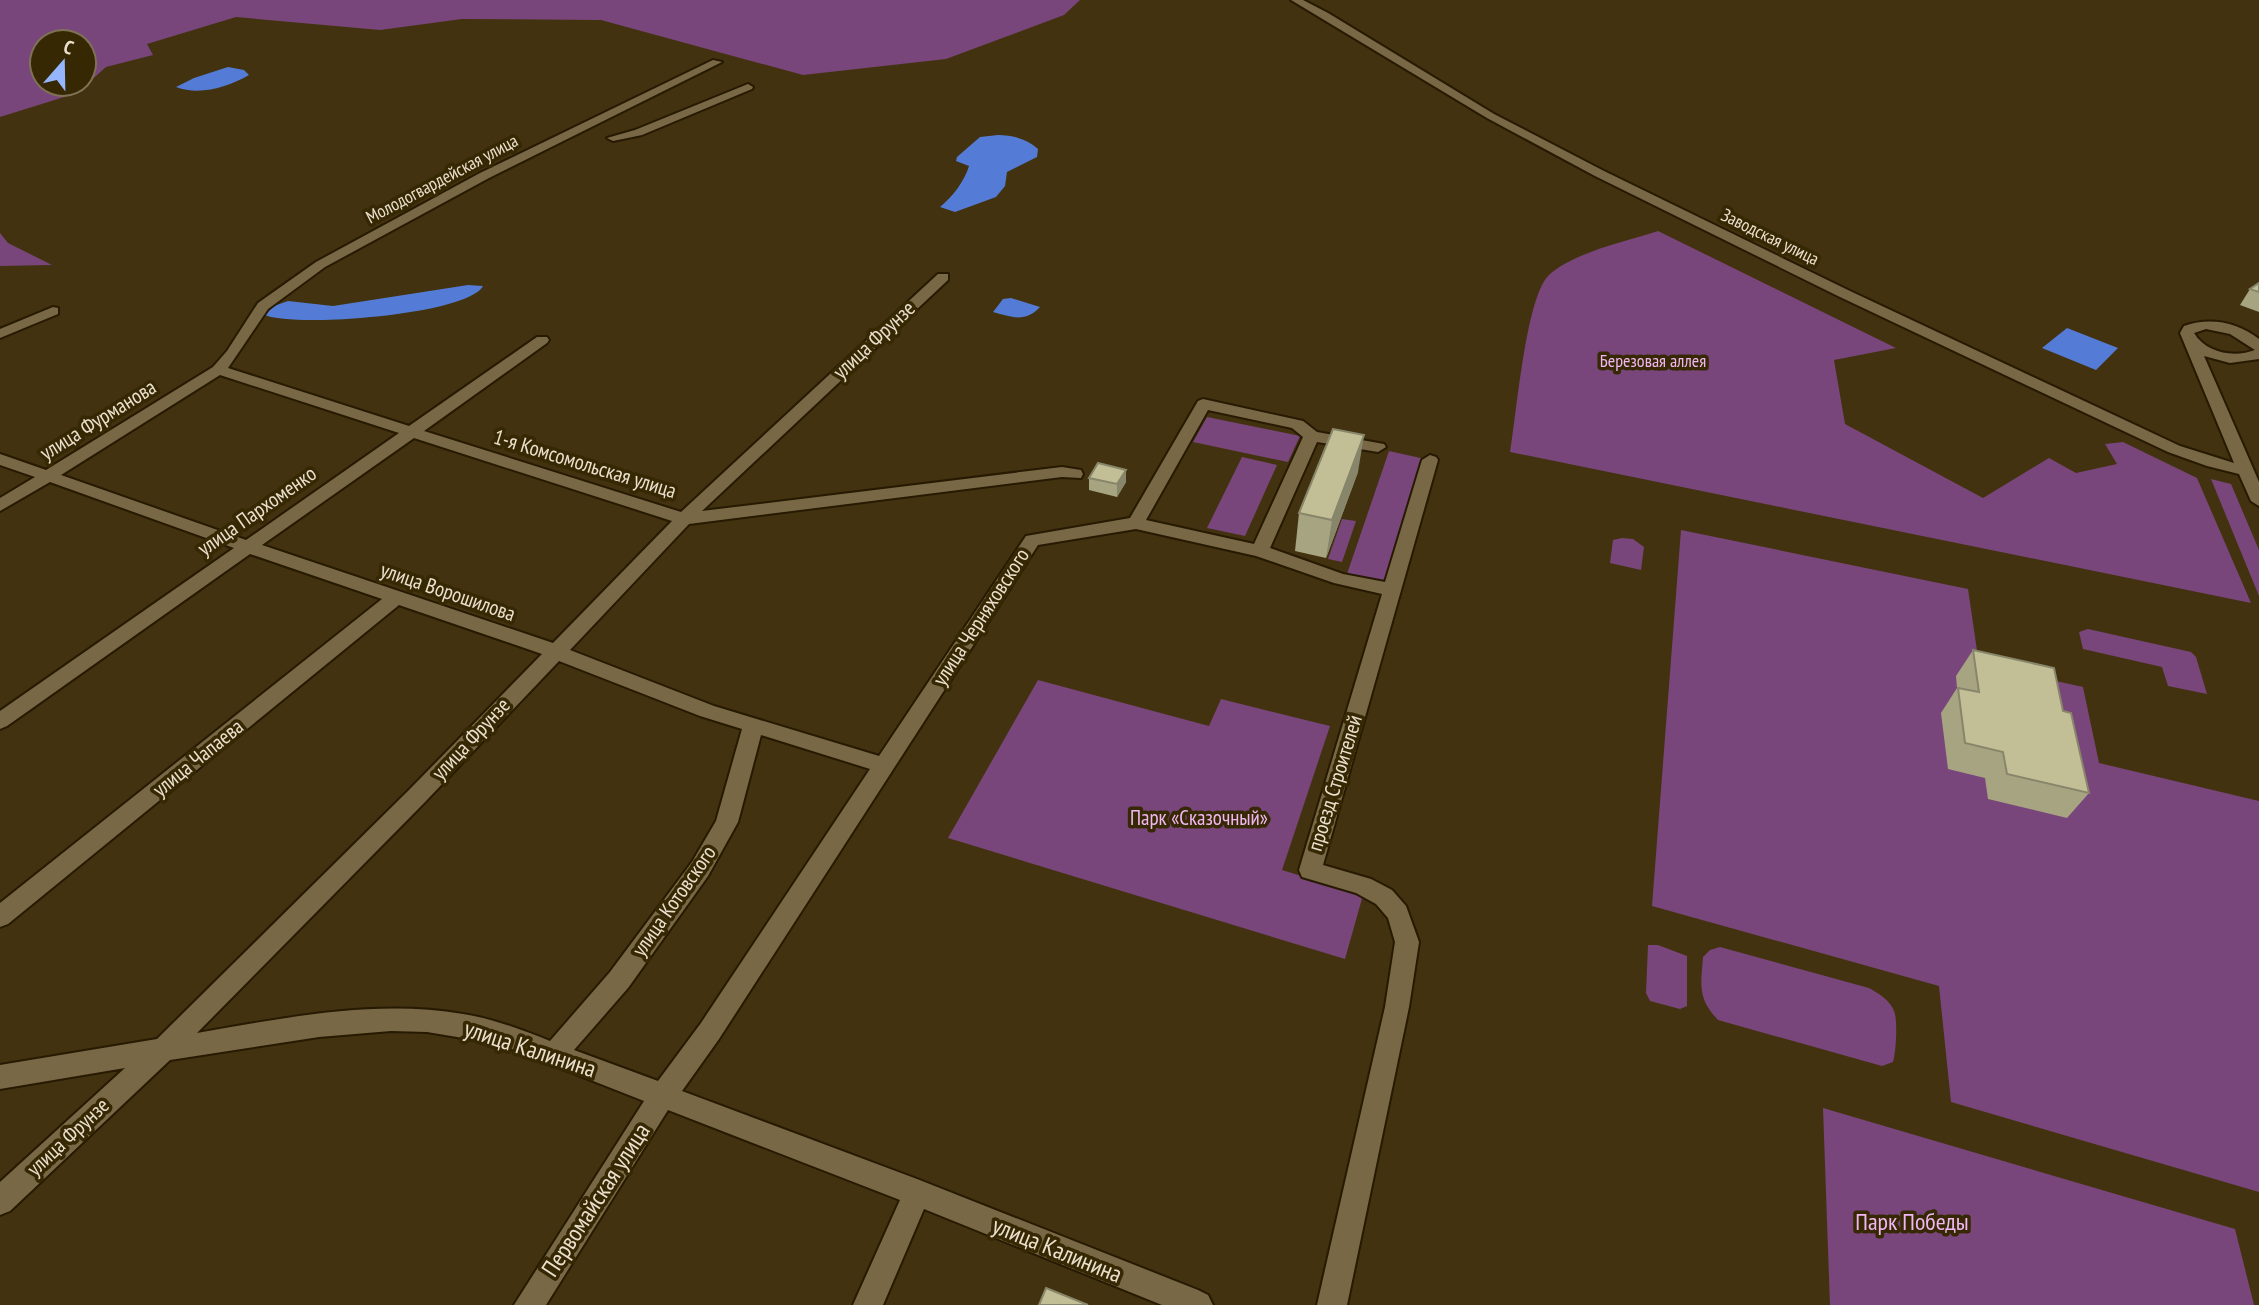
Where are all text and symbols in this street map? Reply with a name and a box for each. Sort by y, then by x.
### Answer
north arrow [28,28,98,98]
text: С [61,34,77,60]
street label: Молодогвардейская улица [362,129,522,228]
street label: Заводская улица [1717,203,1823,270]
street label: улица Фрунзе [827,295,920,385]
park label: Березовая аллея [1600,349,1706,372]
street label: улица Фурманова [35,373,161,466]
street label: 1-я Комсомольская улица [491,423,680,504]
street label: улица Пархоменко [192,460,321,561]
street label: улица Черняховского [926,543,1035,690]
street label: улица Ворошилова [377,556,519,627]
street label: улица Фрунзе [426,692,516,785]
street label: проезд Строителей [1301,712,1368,854]
street label: улица Чапаева [147,713,249,802]
park label: Парк «Сказочный» [1130,804,1268,831]
street label: улица Котовского [625,840,722,961]
street label: улица Калинина [460,1013,600,1084]
street label: улица Фрунзе [21,1092,114,1182]
street label: Первомайская улица [534,1117,657,1282]
park label: Парк Победы [1855,1206,1969,1237]
street label: улица Калинина [988,1210,1127,1290]

